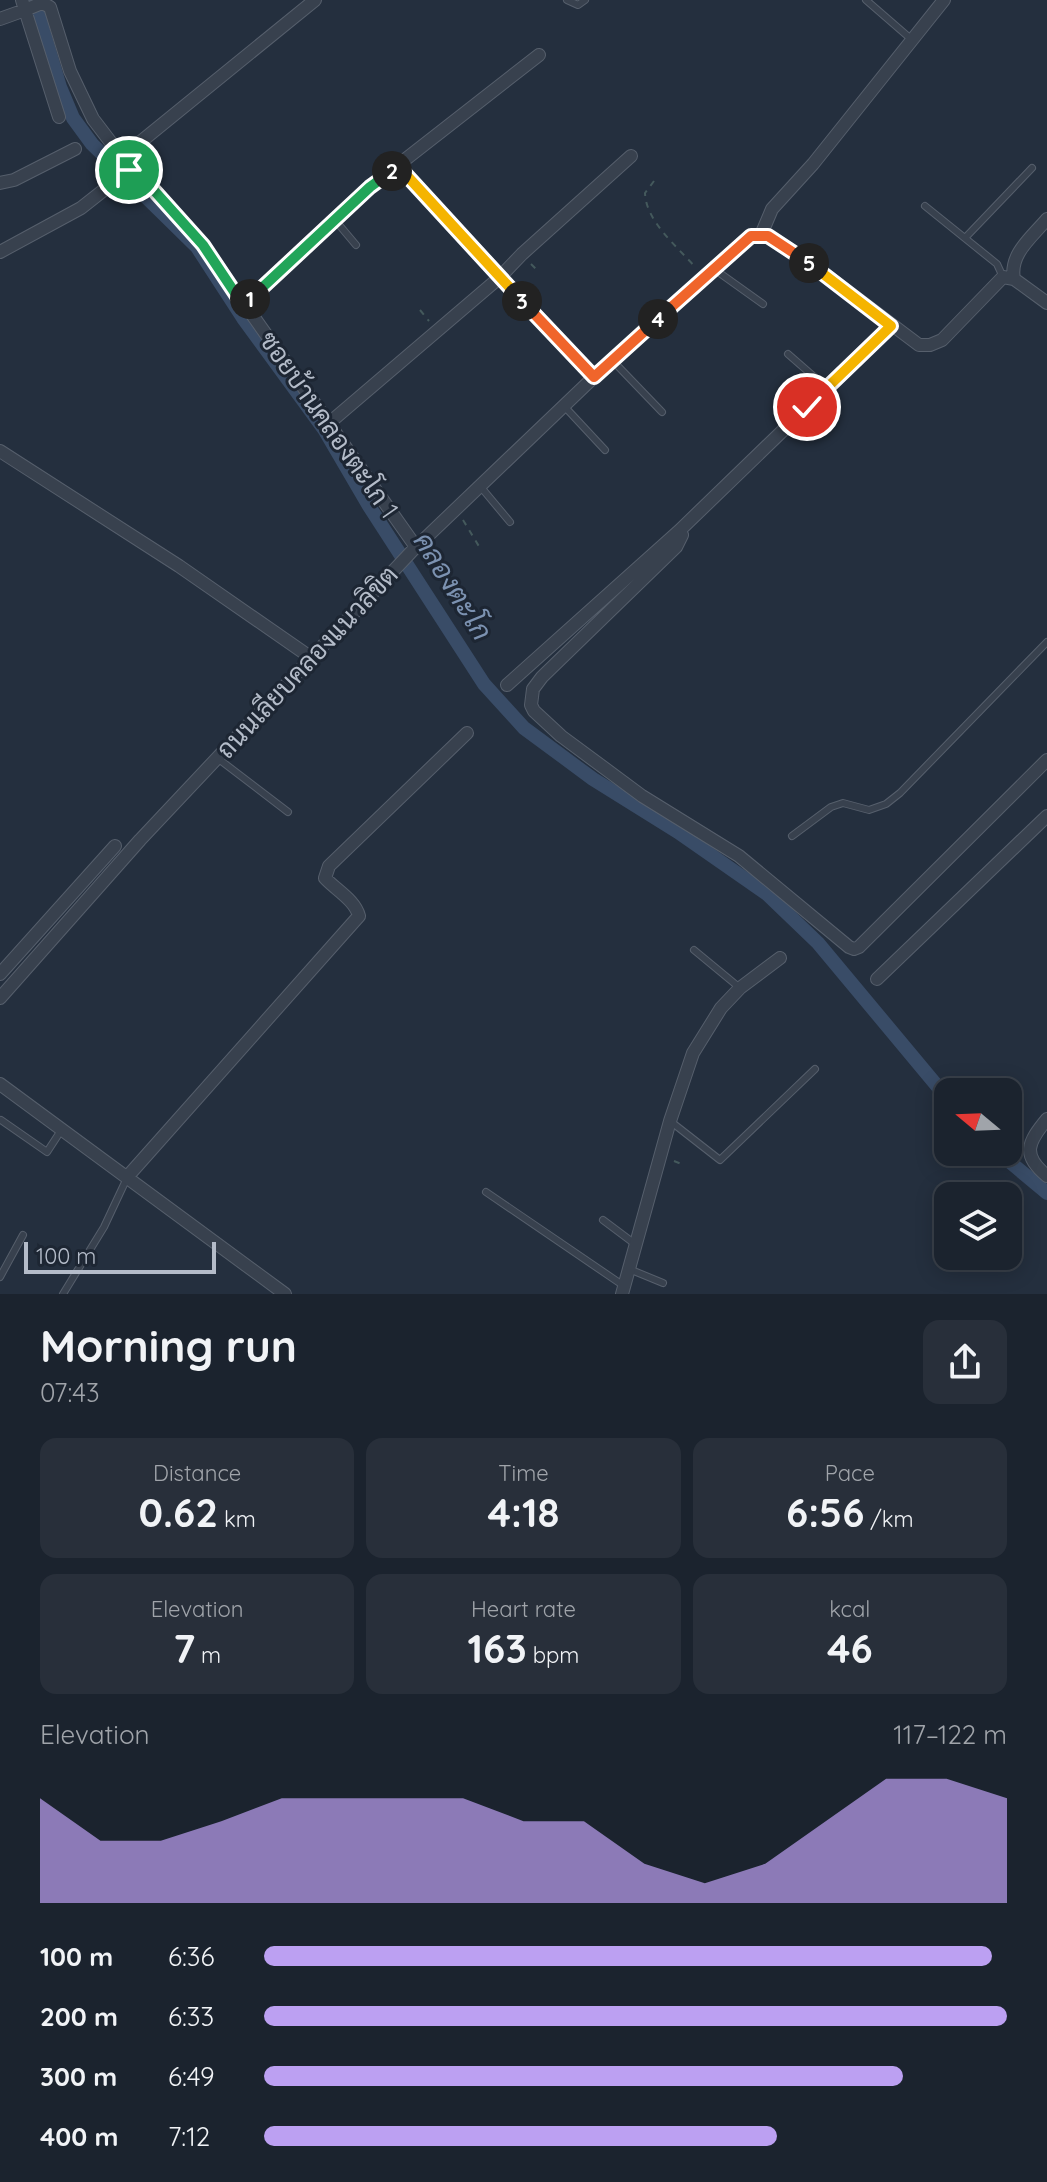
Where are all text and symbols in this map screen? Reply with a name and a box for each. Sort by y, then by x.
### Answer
pin [95,136,163,204]
icon: arrive [107,148,151,192]
pin: 2 [372,151,412,191]
text: 2 [386,157,398,185]
pin: 5 [789,243,829,283]
text: 5 [803,249,815,277]
pin: 1 [230,279,270,319]
pin: 3 [502,281,542,321]
text: 1 [246,285,254,313]
text: 3 [516,287,528,315]
pin: 4 [638,299,678,339]
text: 4 [652,305,664,333]
street label: ซอยบ้านคลองตะโก 1 [252,325,406,525]
pin [773,373,841,441]
icon: check [785,385,829,429]
water label: คลองตะโก [407,525,501,646]
street label: ถนนเลียบคลองแนวลิขิต [209,558,405,765]
north arrow [934,1078,1022,1166]
map controls [934,1078,1022,1270]
button: layers [934,1182,1022,1270]
scale bar [24,1238,216,1274]
text: 100 m [36,1242,96,1270]
text: Morning run [40,1318,297,1373]
button: share [923,1320,1007,1404]
text: 07:43 [40,1376,100,1409]
text: Distance [153,1459,241,1487]
text: Time [498,1459,549,1487]
text: Pace [825,1459,875,1487]
text: 0.62 [139,1487,218,1537]
text: 4:18 [488,1487,559,1537]
text: 6:56 [786,1487,864,1537]
text: km [218,1505,256,1533]
text: /km [864,1505,914,1533]
text: Elevation [151,1595,244,1623]
text: Heart rate [471,1595,576,1623]
text: kcal [829,1595,870,1623]
text: 7 [173,1623,195,1673]
text: 163 [468,1623,527,1673]
text: 46 [827,1623,873,1673]
text: m [195,1641,221,1669]
text: bpm [527,1641,579,1669]
text: Elevation [40,1718,150,1751]
text: 117–122 m [893,1718,1007,1751]
text: 100 m [40,1940,113,1973]
text: 6:36 [168,1940,214,1973]
text: 200 m [40,2000,118,2033]
text: 6:33 [168,2000,214,2033]
text: 300 m [40,2060,117,2093]
text: 6:49 [168,2060,215,2093]
text: 400 m [40,2120,118,2153]
text: 7:12 [168,2120,210,2153]

